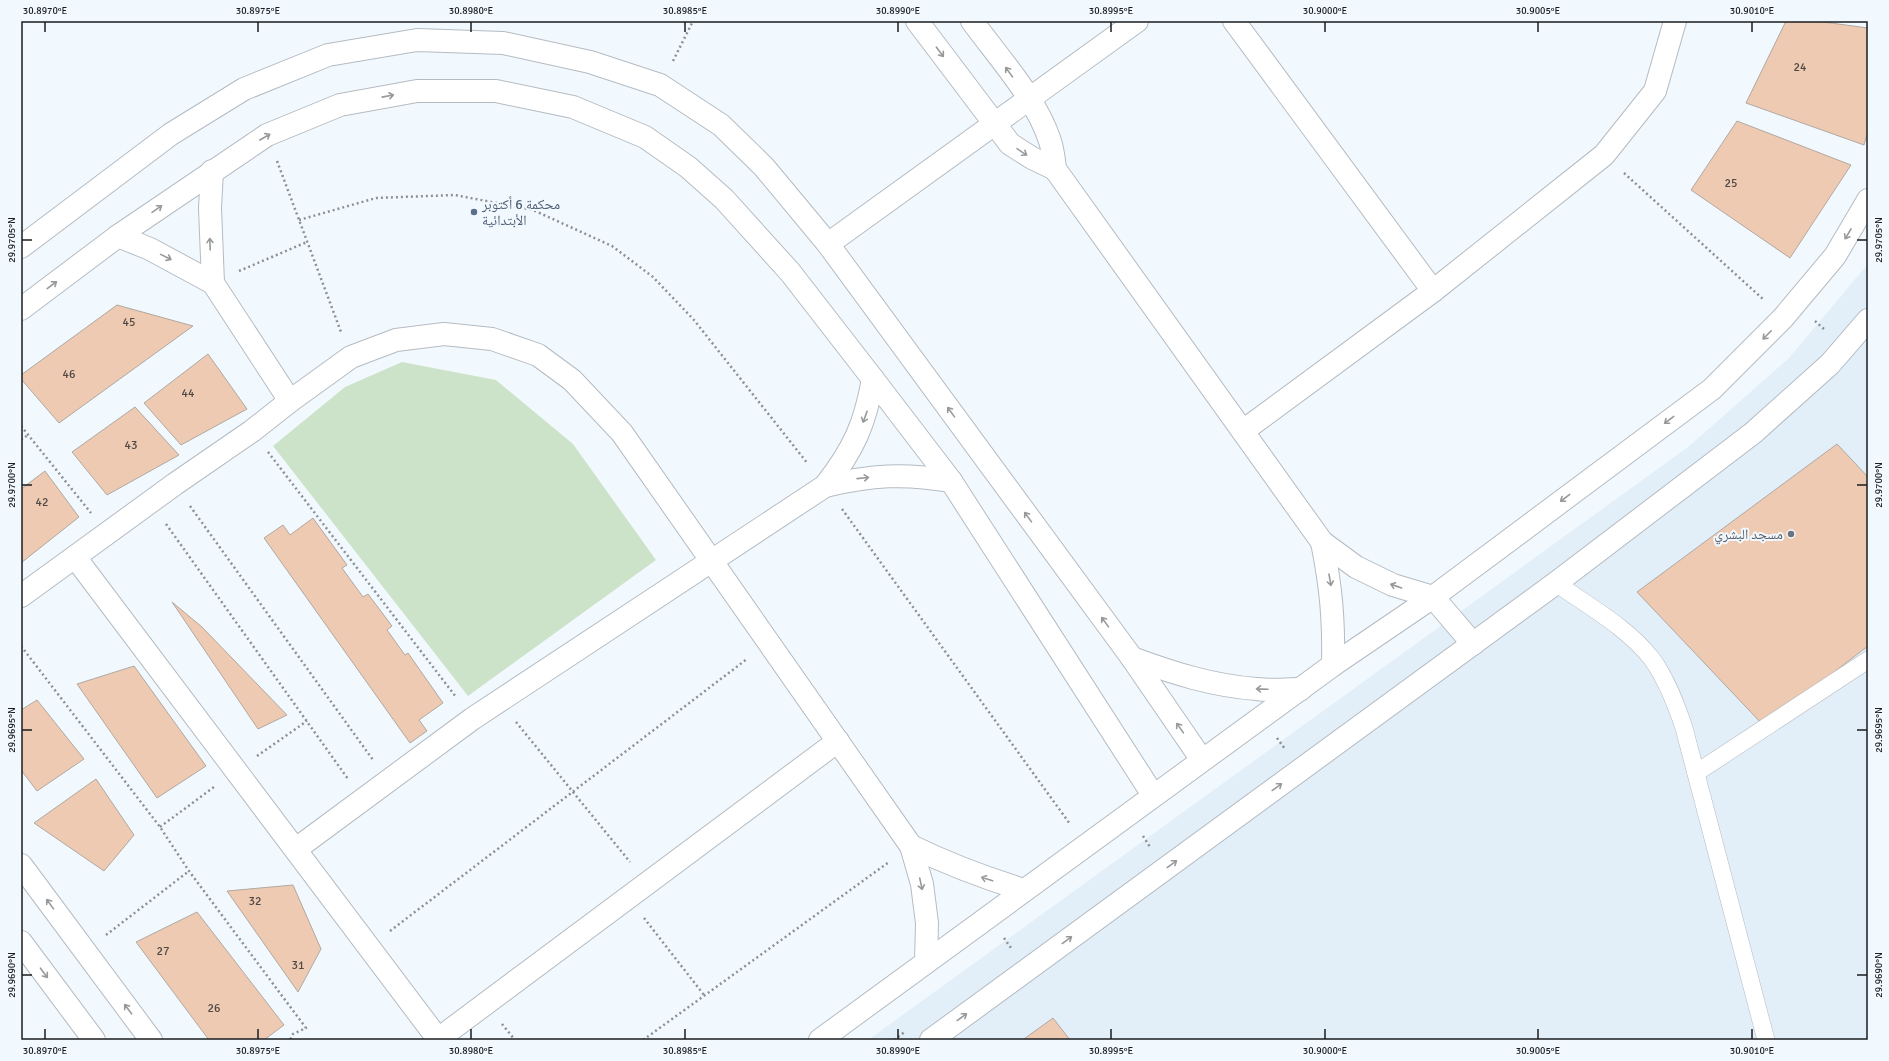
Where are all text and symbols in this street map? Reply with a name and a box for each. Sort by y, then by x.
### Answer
text: 30.8970°E [23,5,68,17]
text: 30.8975°E [236,5,281,17]
text: 30.8980°E [449,5,494,17]
text: 30.8985°E [663,5,708,17]
text: 30.8990°E [876,5,921,17]
text: 30.8995°E [1089,5,1134,17]
text: 30.9000°E [1303,5,1348,17]
text: 30.9005°E [1516,5,1561,17]
text: 30.9010°E [1730,5,1775,17]
one-way arrow [936,47,944,58]
house number: 24 [1794,60,1807,75]
one-way arrow [1005,66,1013,77]
one-way arrow [381,92,394,100]
one-way arrow [259,132,271,140]
one-way arrow [1016,148,1027,156]
house number: 25 [1725,176,1737,191]
place label: محكمة 6 أكتوبر الأبتدائية [481,196,560,229]
one-way arrow [152,205,163,213]
marker: محكمة 6 أكتوبر الأبتدائية [469,207,479,217]
text: 29.9705°N [6,217,18,263]
text: 29.9705°N [1873,217,1885,263]
one-way arrow [1844,228,1852,240]
one-way arrow [207,238,214,251]
one-way arrow [160,254,172,261]
one-way arrow [47,281,58,289]
house number: 45 [123,315,135,330]
one-way arrow [1762,329,1772,339]
house number: 46 [63,367,75,382]
house number: 44 [182,386,195,401]
one-way arrow [947,407,955,418]
one-way arrow [861,410,869,422]
one-way arrow [1664,416,1675,424]
house number: 43 [125,438,137,453]
text: 29.9700°N [6,462,18,508]
text: 29.9700°N [1873,462,1885,508]
one-way arrow [856,474,869,481]
one-way arrow [1560,494,1571,502]
house number: 42 [36,495,48,510]
one-way arrow [1024,512,1032,523]
place label: مسجد البشري [1714,526,1783,545]
marker: مسجد البشري [1786,529,1796,539]
one-way arrow [1326,573,1334,586]
one-way arrow [1390,581,1402,589]
one-way arrow [1101,617,1109,628]
one-way arrow [1256,685,1269,693]
text: 29.9695°N [6,707,18,753]
text: 29.9695°N [1873,707,1885,753]
one-way arrow [1176,723,1184,734]
one-way arrow [1271,783,1282,791]
one-way arrow [1166,859,1177,868]
one-way arrow [981,874,993,882]
one-way arrow [917,877,925,890]
house number: 32 [249,894,261,909]
one-way arrow [46,899,54,910]
one-way arrow [1061,936,1072,944]
house number: 27 [157,944,169,959]
text: 29.9690°N [6,952,18,998]
text: 29.9690°N [1873,952,1885,998]
house number: 31 [292,958,304,973]
one-way arrow [40,967,48,978]
house number: 26 [208,1001,220,1016]
one-way arrow [123,1003,132,1014]
one-way arrow [957,1013,968,1021]
text: 30.8970°E [23,1045,68,1057]
text: 30.8975°E [236,1045,281,1057]
text: 30.8980°E [449,1045,494,1057]
text: 30.8985°E [663,1045,708,1057]
text: 30.8990°E [876,1045,921,1057]
text: 30.8995°E [1089,1045,1134,1057]
text: 30.9000°E [1303,1045,1348,1057]
text: 30.9005°E [1516,1045,1561,1057]
text: 30.9010°E [1730,1045,1775,1057]

